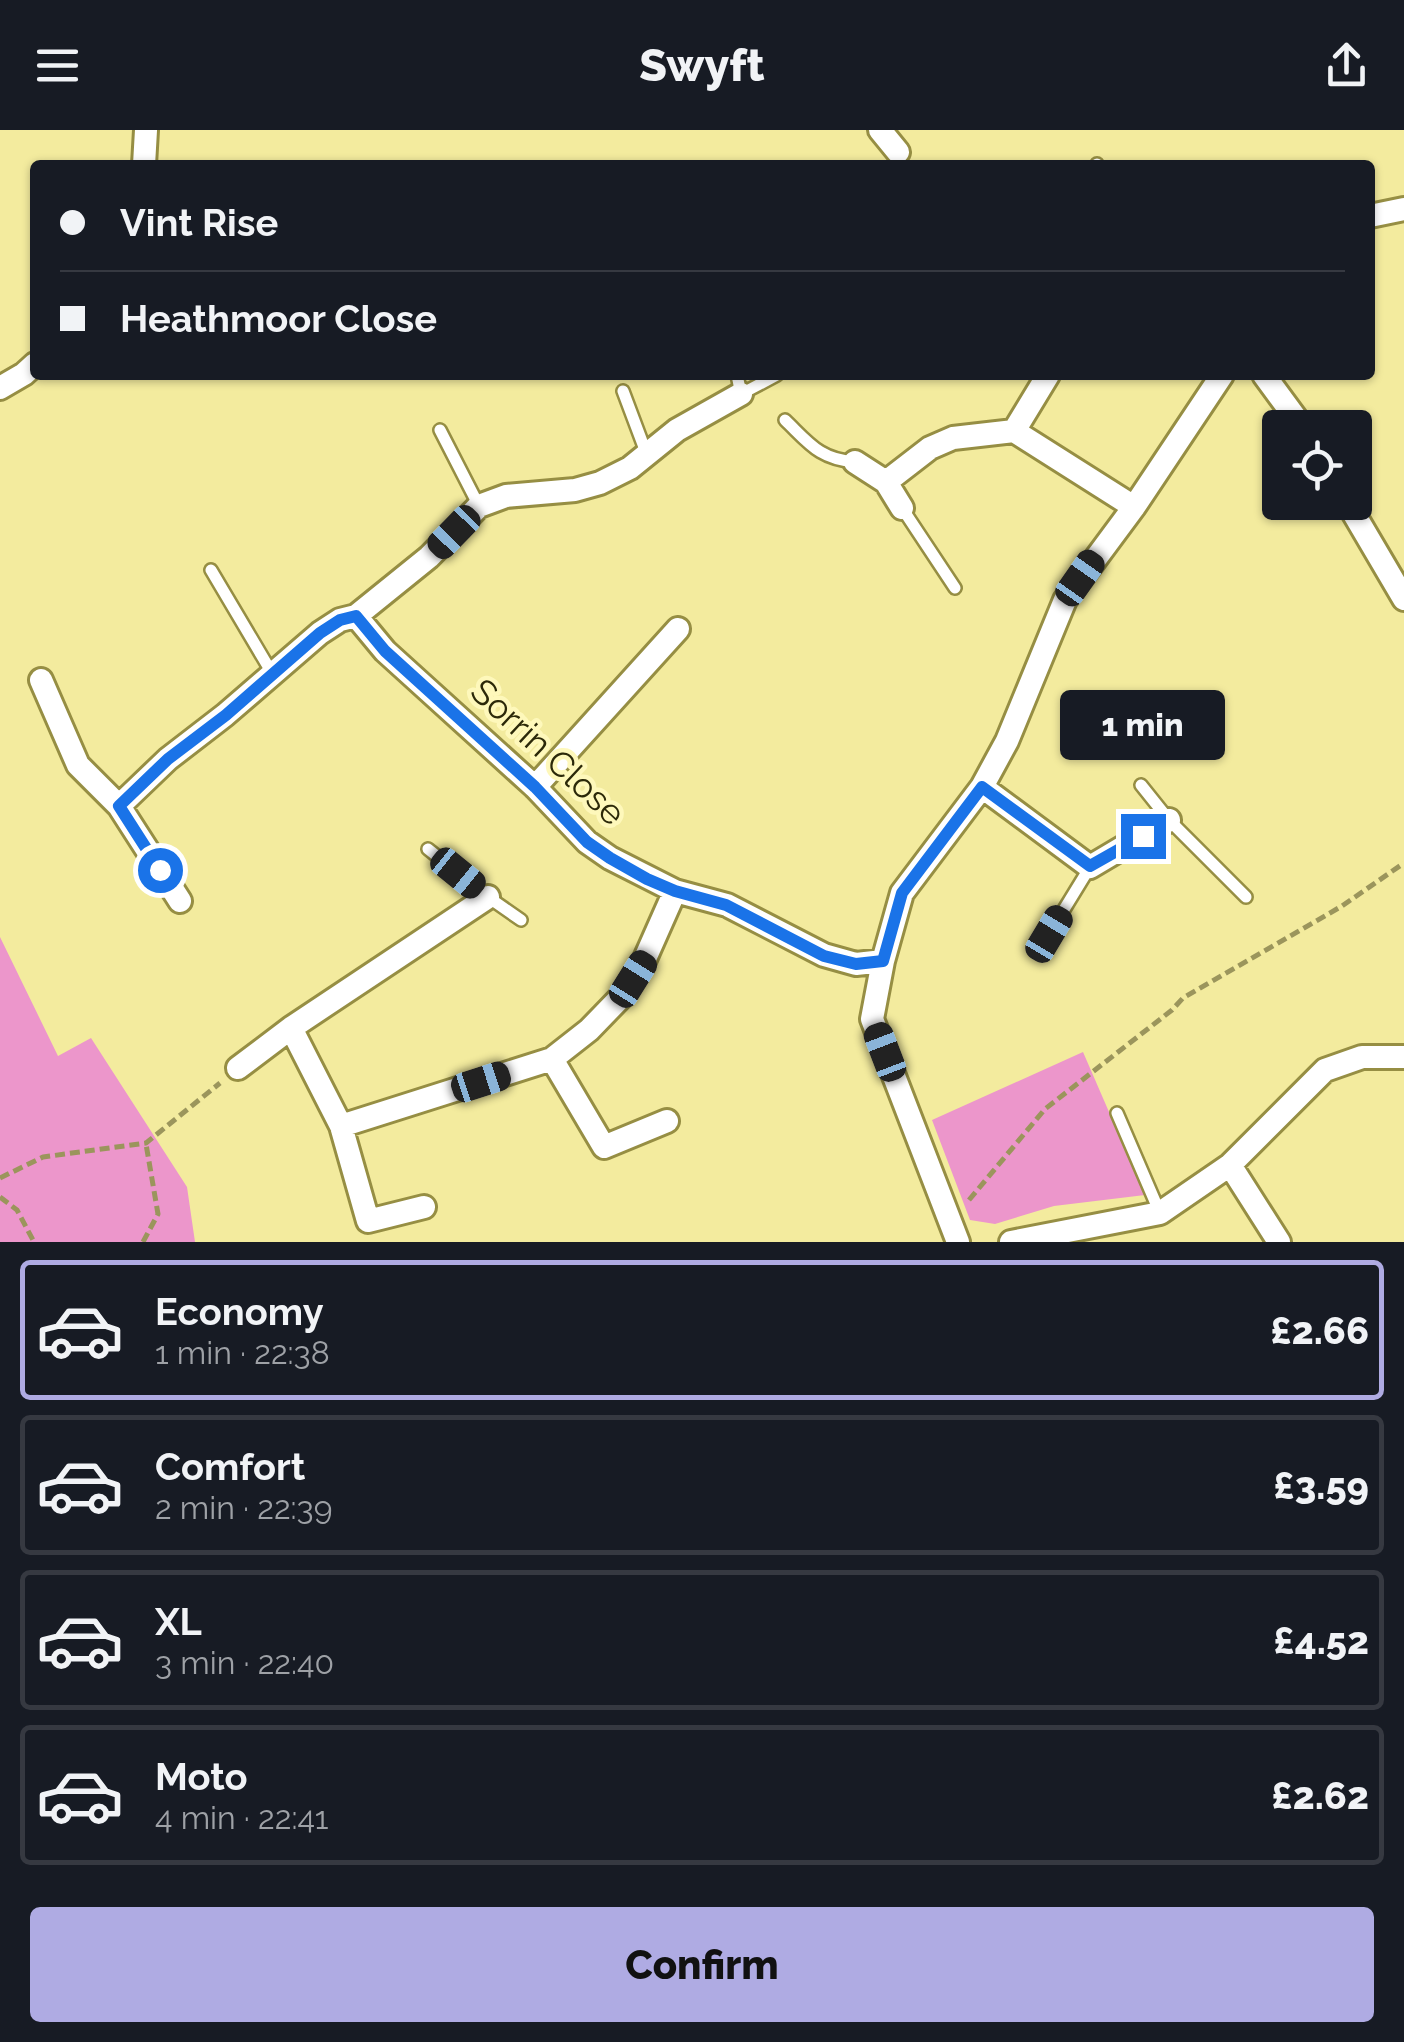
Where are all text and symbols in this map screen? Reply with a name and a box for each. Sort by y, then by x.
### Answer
icon: menu [30,38,85,93]
icon: share [1319,38,1374,93]
text: Swyft [639,39,765,92]
text: Vint Rise [120,200,278,245]
text: Heathmoor Close [120,296,437,341]
map controls [1262,410,1372,520]
button: locate [1262,410,1372,520]
car [422,500,486,564]
car [1051,545,1109,611]
street label: Sorrin Close [463,670,634,833]
callout: 1 min [1060,691,1226,761]
text: 1 min [1101,706,1184,743]
route end [1121,814,1166,859]
car [425,842,491,904]
route start [138,848,183,893]
car [1021,901,1077,967]
car [604,946,662,1012]
car [860,1019,910,1085]
car [448,1058,514,1106]
icon: car [35,1285,125,1375]
text: Economy [155,1289,324,1334]
text: £2.66 [1270,1308,1369,1353]
text: 1 min · 22:38 [155,1334,330,1371]
icon: car [35,1440,125,1530]
text: Comfort [155,1444,305,1489]
text: £3.59 [1273,1463,1369,1508]
text: 2 min · 22:39 [155,1489,332,1526]
icon: car [35,1595,125,1685]
text: XL [155,1599,202,1644]
text: £4.52 [1273,1618,1369,1663]
text: 3 min · 22:40 [155,1644,334,1681]
icon: car [35,1750,125,1840]
text: Moto [155,1754,248,1799]
text: £2.62 [1271,1773,1369,1818]
text: 4 min · 22:41 [155,1799,329,1836]
button: Confirm [30,1907,1374,2022]

